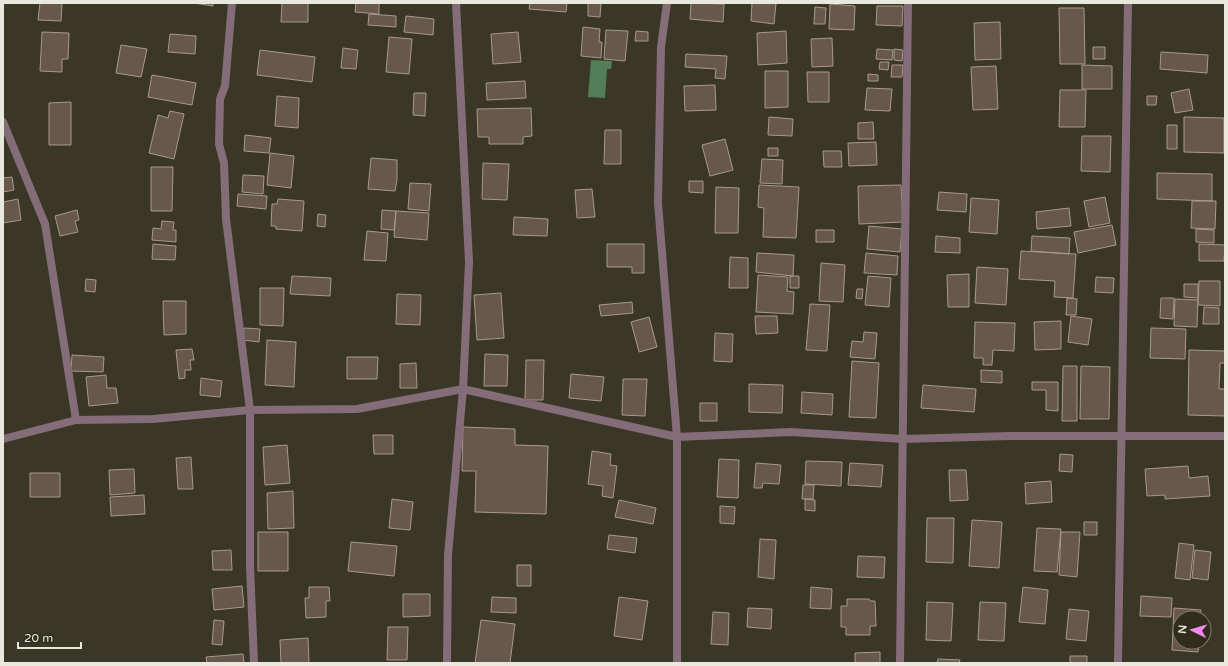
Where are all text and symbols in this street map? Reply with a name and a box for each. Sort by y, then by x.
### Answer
north arrow [1172,610,1212,650]
scale bar [18,624,81,650]
text: N [1176,624,1189,634]
text: 20 m [24,631,53,645]

